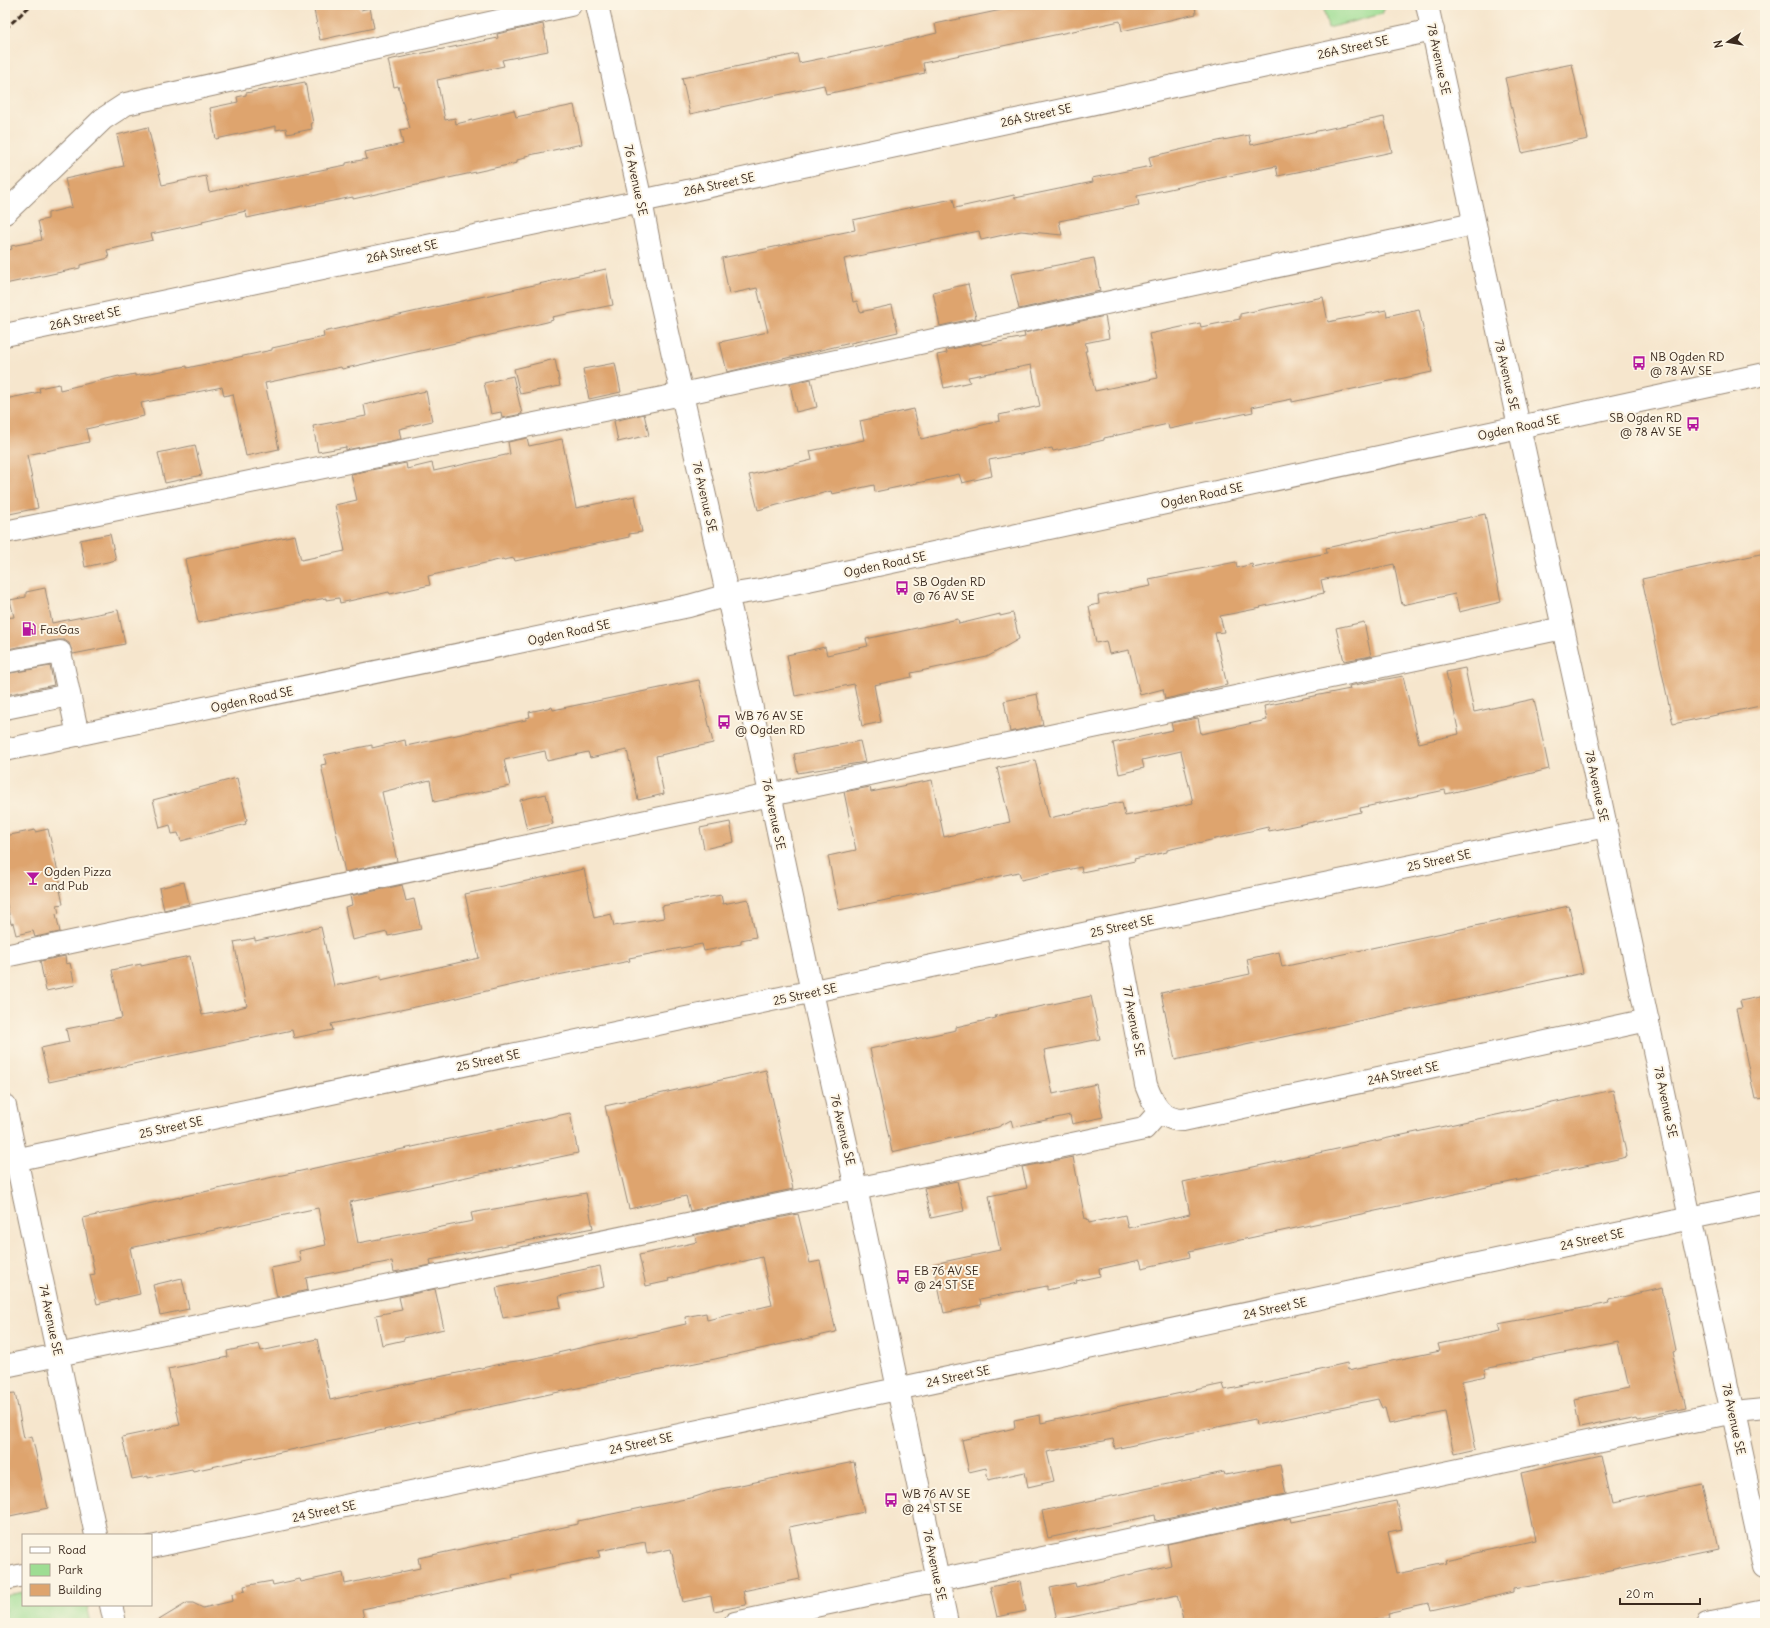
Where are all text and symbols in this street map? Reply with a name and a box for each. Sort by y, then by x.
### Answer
street label: 78 Avenue SE [1424,22,1454,96]
north arrow [1708,22,1748,62]
street label: 26A Street SE [1316,32,1390,62]
text: N [1711,39,1726,49]
street label: 26A Street SE [999,100,1073,130]
street label: 76 Avenue SE [621,143,651,217]
street label: 26A Street SE [682,169,756,199]
street label: 26A Street SE [365,236,439,266]
street label: 26A Street SE [48,303,122,333]
street label: 78 Avenue SE [1492,338,1522,412]
place label: NB Ogden RD @ 78 AV SE [1650,349,1724,378]
bus stop icon: NB Ogden RD @ 78 AV SE [1631,355,1647,371]
place label: SB Ogden RD @ 78 AV SE [1609,410,1682,439]
street label: Ogden Road SE [1476,411,1562,443]
bus stop icon: SB Ogden RD @ 78 AV SE [1685,416,1701,432]
street label: 76 Avenue SE [690,460,720,534]
street label: Ogden Road SE [1159,479,1245,511]
street label: Ogden Road SE [842,548,928,580]
place label: SB Ogden RD @ 76 AV SE [913,574,986,603]
bus stop icon: SB Ogden RD @ 76 AV SE [894,580,910,596]
street label: Ogden Road SE [526,616,612,648]
fuel station icon: FasGas [21,621,37,637]
place label: FasGas [40,622,80,637]
street label: Ogden Road SE [209,683,295,715]
place label: WB 76 AV SE @ Ogden RD [735,708,805,737]
bus stop icon: WB 76 AV SE @ Ogden RD [716,714,732,730]
street label: 78 Avenue SE [1582,749,1612,823]
street label: 76 Avenue SE [759,777,789,851]
street label: 25 Street SE [1406,846,1472,874]
place label: Ogden Pizza and Pub [44,864,112,893]
bar icon: Ogden Pizza and Pub [25,870,41,886]
street label: 25 Street SE [1089,912,1155,940]
street label: 25 Street SE [772,980,838,1008]
street label: 77 Avenue SE [1120,985,1148,1057]
street label: 25 Street SE [455,1046,521,1074]
street label: 24A Street SE [1366,1058,1440,1088]
street label: 78 Avenue SE [1651,1065,1681,1139]
street label: 76 Avenue SE [828,1093,858,1167]
street label: 25 Street SE [138,1113,204,1141]
street label: 24 Street SE [1559,1225,1625,1253]
place label: EB 76 AV SE @ 24 ST SE [914,1263,979,1292]
bus stop icon: EB 76 AV SE @ 24 ST SE [895,1269,911,1285]
street label: 74 Avenue SE [36,1283,66,1357]
street label: 24 Street SE [1242,1294,1308,1322]
street label: 24 Street SE [925,1362,991,1390]
street label: 78 Avenue SE [1719,1382,1749,1456]
street label: 24 Street SE [608,1429,674,1457]
place label: WB 76 AV SE @ 24 ST SE [902,1486,971,1515]
bus stop icon: WB 76 AV SE @ 24 ST SE [883,1492,899,1508]
street label: 24 Street SE [291,1497,357,1525]
street label: 76 Avenue SE [920,1528,950,1602]
legend [22,1534,152,1606]
text: Road [58,1542,86,1557]
text: Park [58,1562,83,1577]
scale bar [1620,1580,1700,1606]
text: Building [58,1582,102,1597]
text: 20 m [1626,1586,1654,1601]

